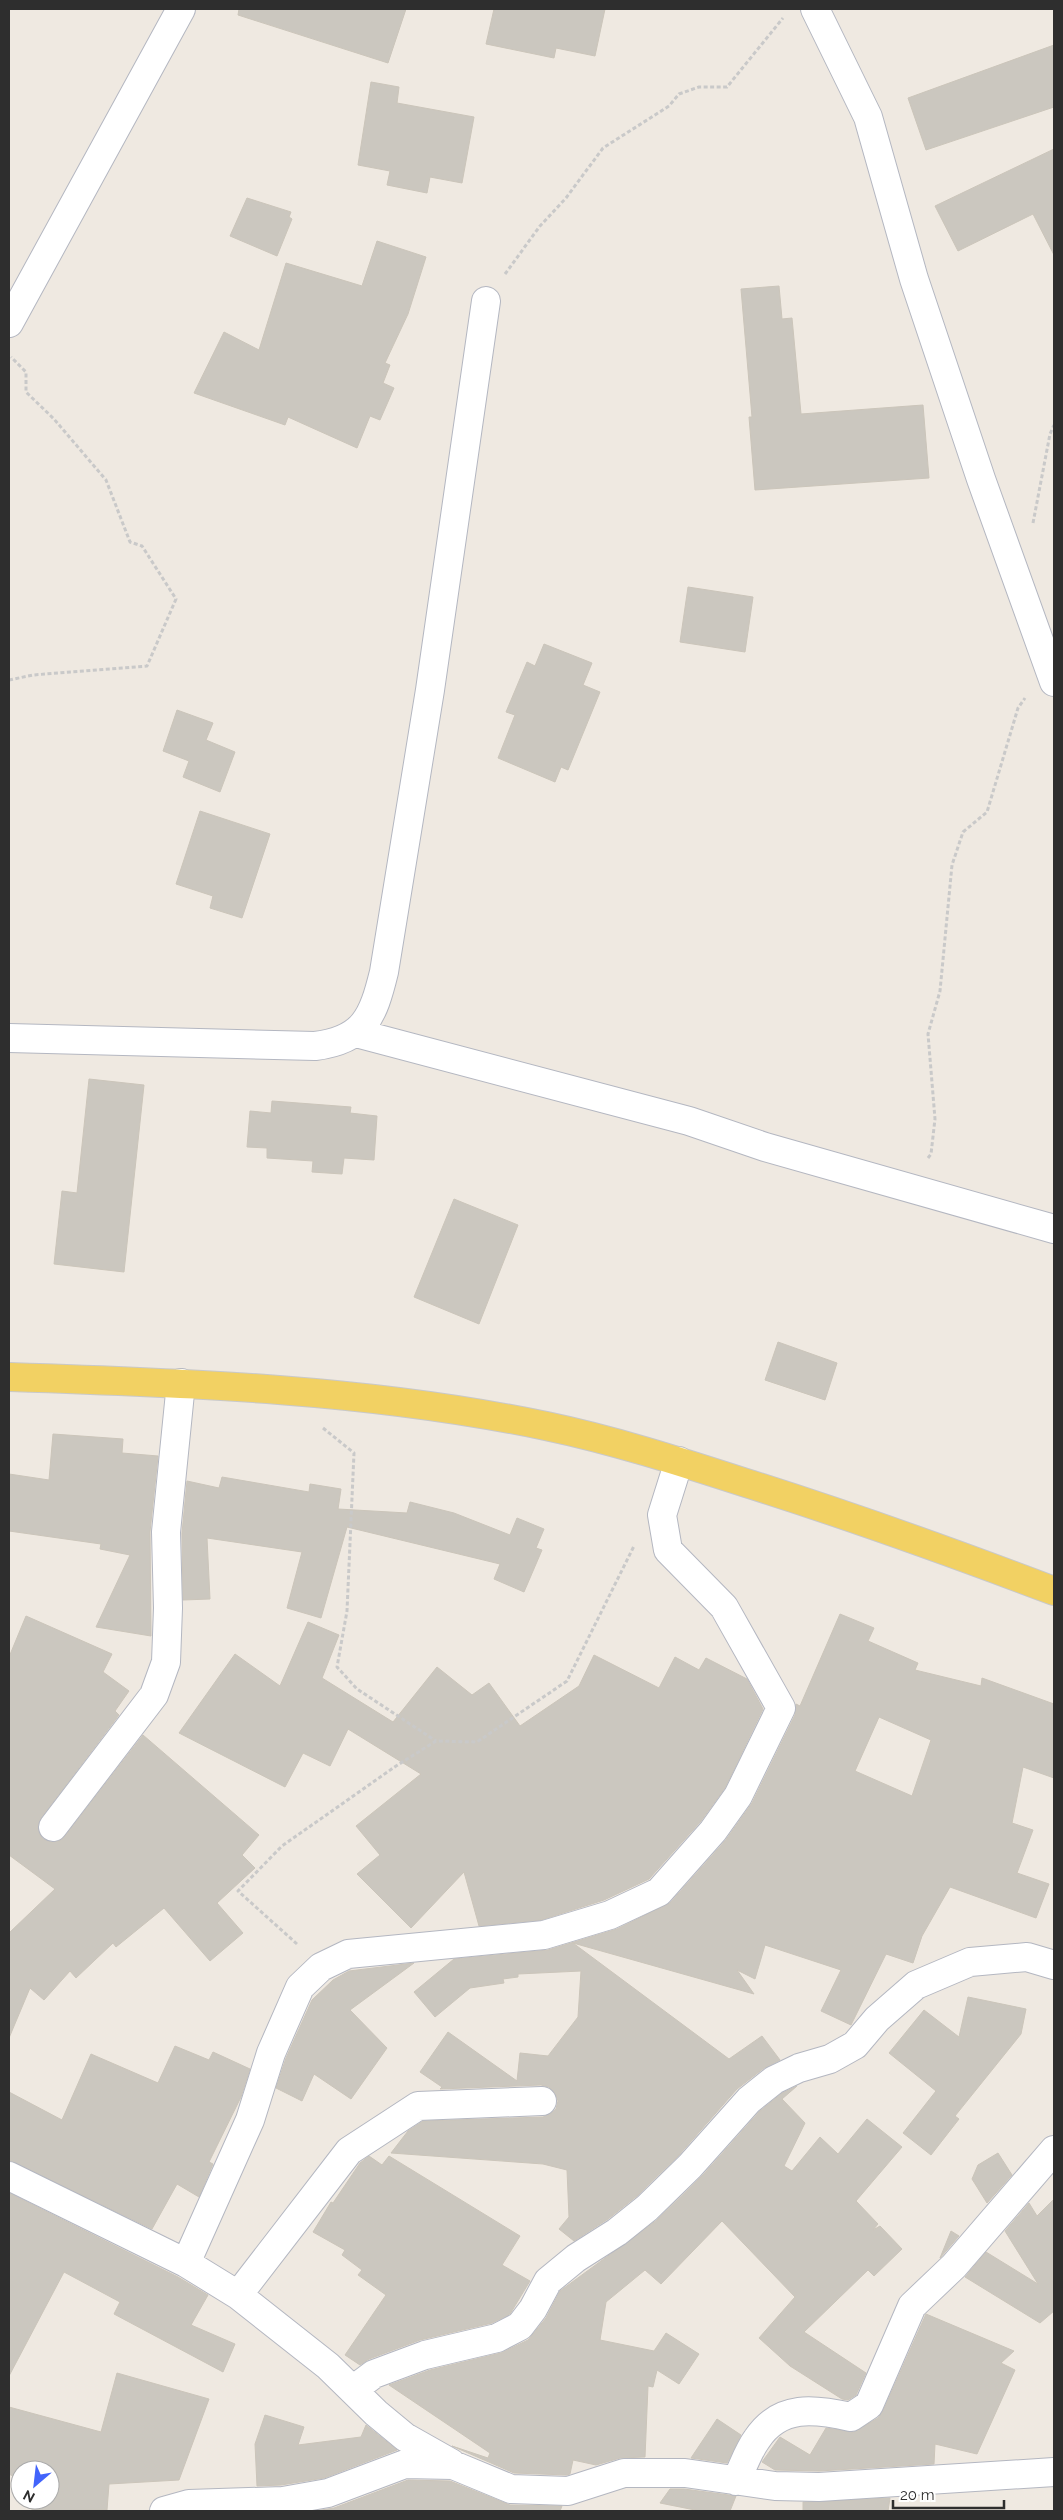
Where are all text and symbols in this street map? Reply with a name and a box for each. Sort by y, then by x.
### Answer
north arrow [10,2460,60,2510]
scale bar [893,2478,1004,2510]
text: 20 m [900,2486,935,2504]
text: N [20,2487,37,2506]

